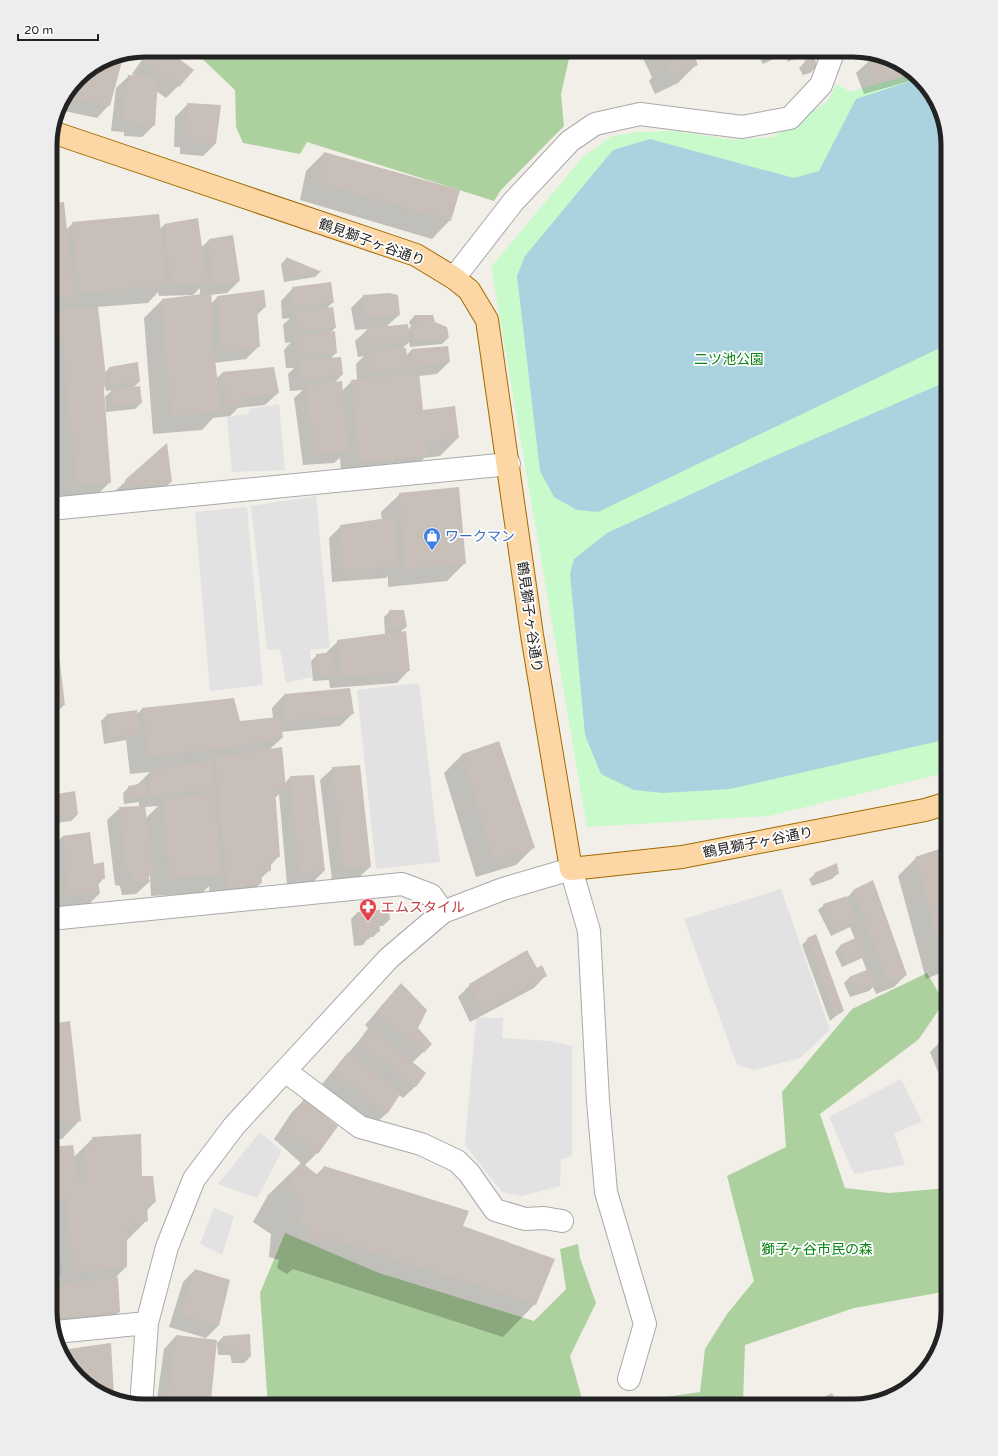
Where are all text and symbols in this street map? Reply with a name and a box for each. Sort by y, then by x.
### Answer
scale bar [18,16,98,42]
text: 20 m [24,23,53,37]
street label: 鶴見獅子ヶ谷通り [316,215,427,270]
park label: 二ツ池公園 [694,351,764,368]
shop icon: ワークマン [422,526,442,551]
place label: ワークマン [445,528,515,545]
street label: 鶴見獅子ヶ谷通り [513,560,546,674]
street label: 鶴見獅子ヶ谷通り [702,823,815,862]
pharmacy icon: エムスタイル [358,897,378,922]
place label: エムスタイル [381,899,465,916]
park label: 獅子ヶ谷市民の森 [761,1241,873,1258]

